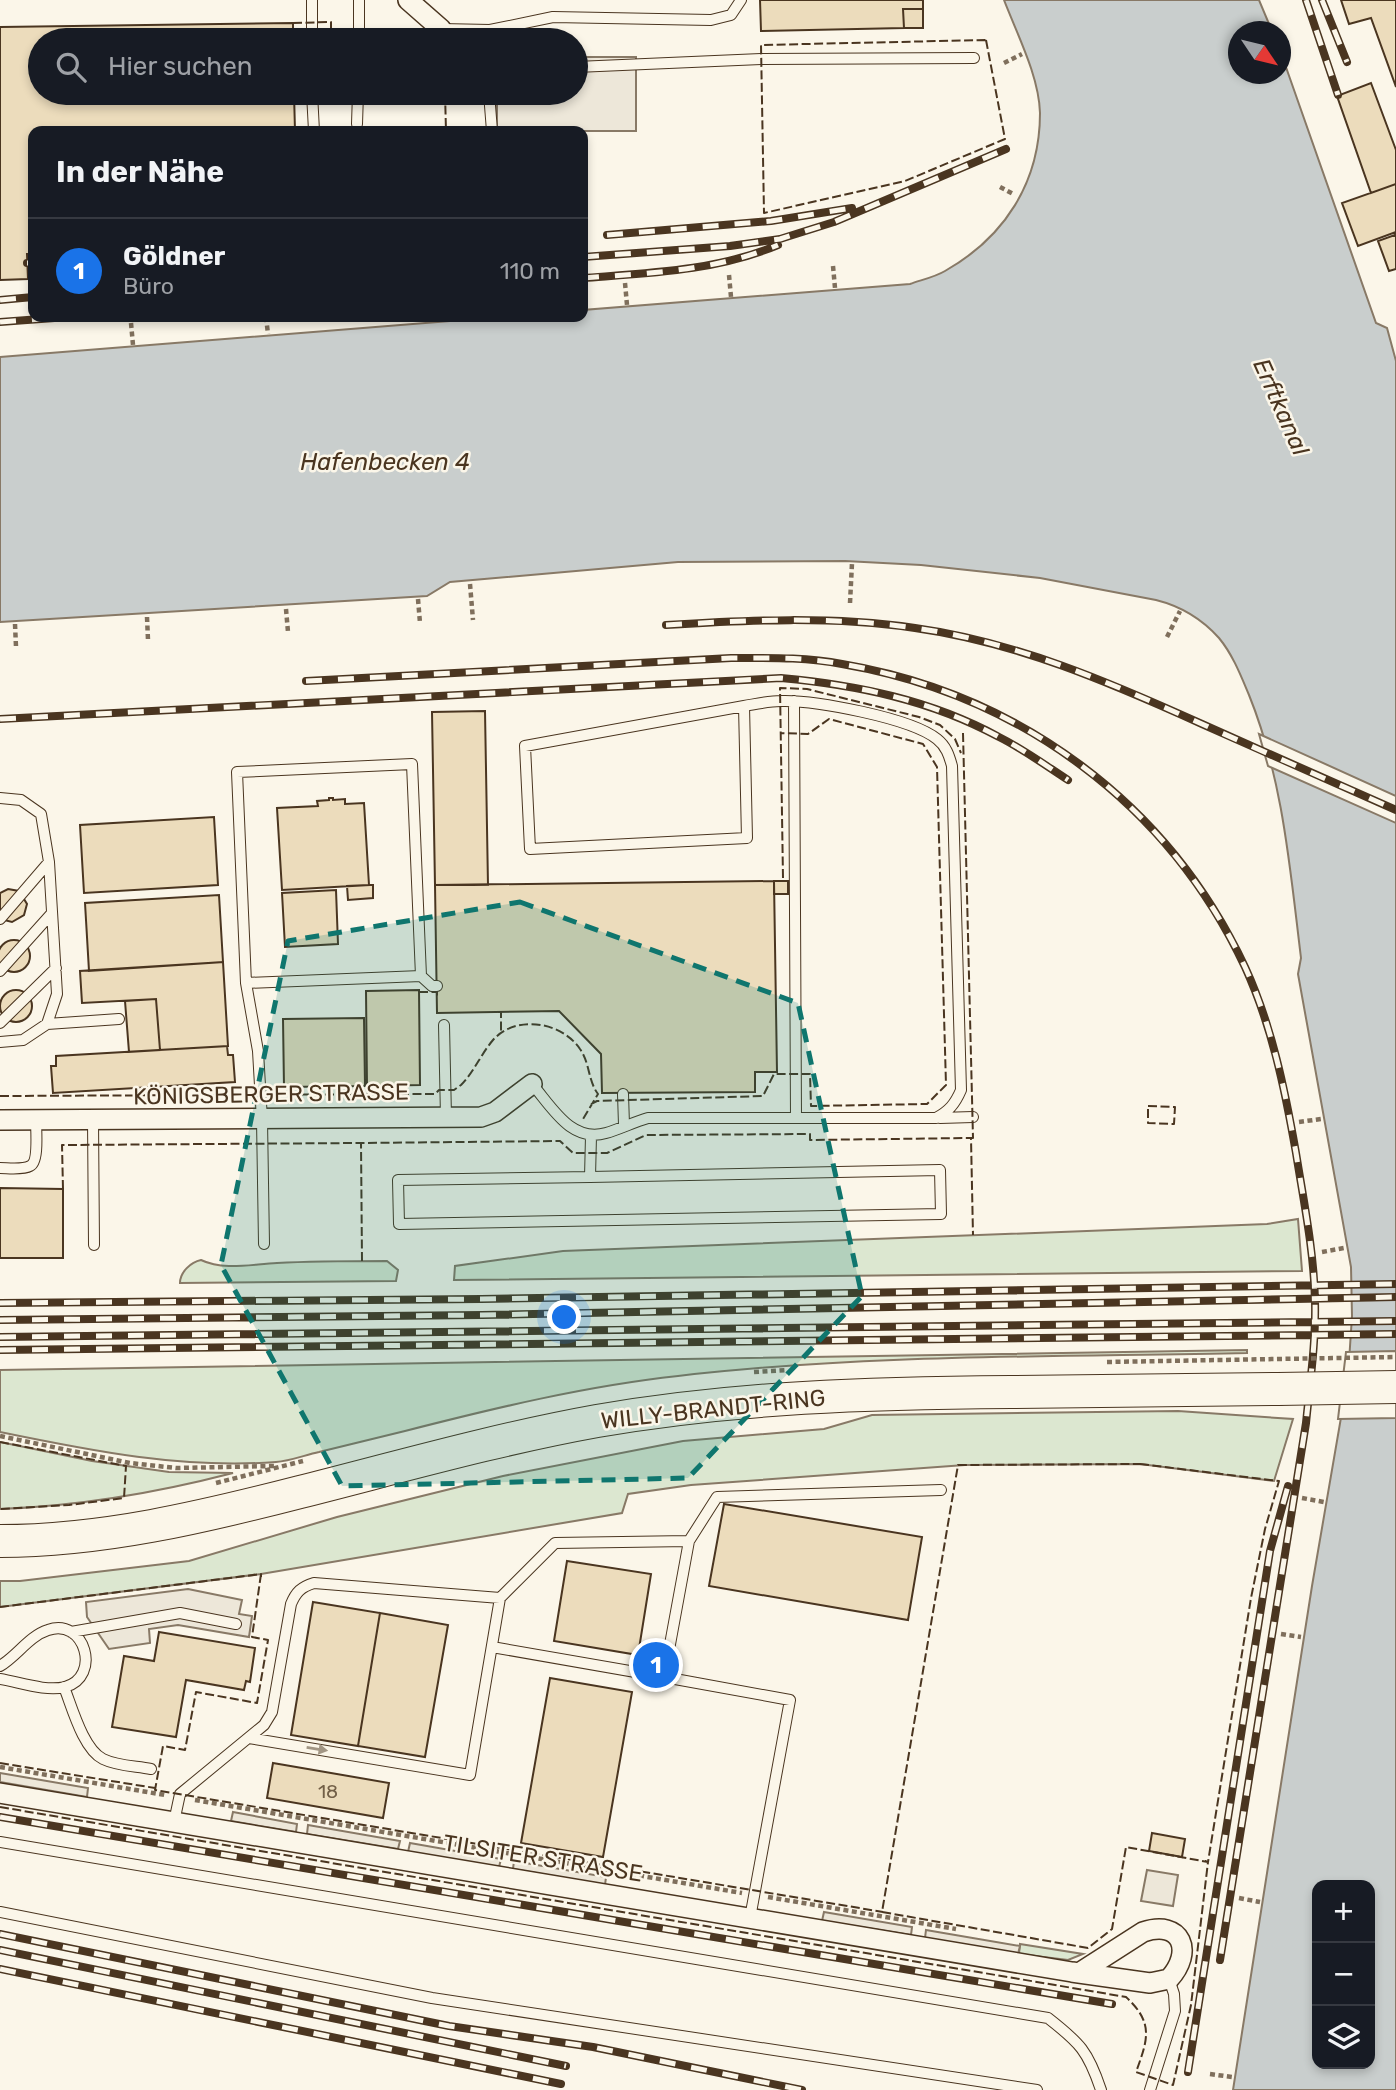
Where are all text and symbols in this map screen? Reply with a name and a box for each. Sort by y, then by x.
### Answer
north arrow [1228,21,1291,84]
search box [28,28,588,105]
icon: search [52,48,90,86]
text: Hier suchen [108,51,253,82]
text: In der Nähe [56,154,224,190]
text: Göldner [123,241,225,272]
text: 1 [73,257,85,285]
text: 110 m [500,257,560,285]
text: Büro [123,272,174,300]
water label: Erftkanal [1247,354,1315,461]
water label: Hafenbecken 4 [300,448,470,476]
street label: KÖNIGSBERGER STRASSE [133,1078,409,1110]
your location [547,1300,581,1334]
street label: WILLY-BRANDT-RING [599,1383,827,1435]
pin: 1 [633,1639,679,1691]
one-way arrow [306,1744,328,1755]
house number: 18 [318,1780,338,1803]
street label: TILSITER STRASSE [441,1828,645,1888]
map controls [1312,1880,1375,2069]
button: + [1312,1880,1375,1943]
button: − [1312,1943,1375,2006]
button: layers [1312,2006,1375,2069]

